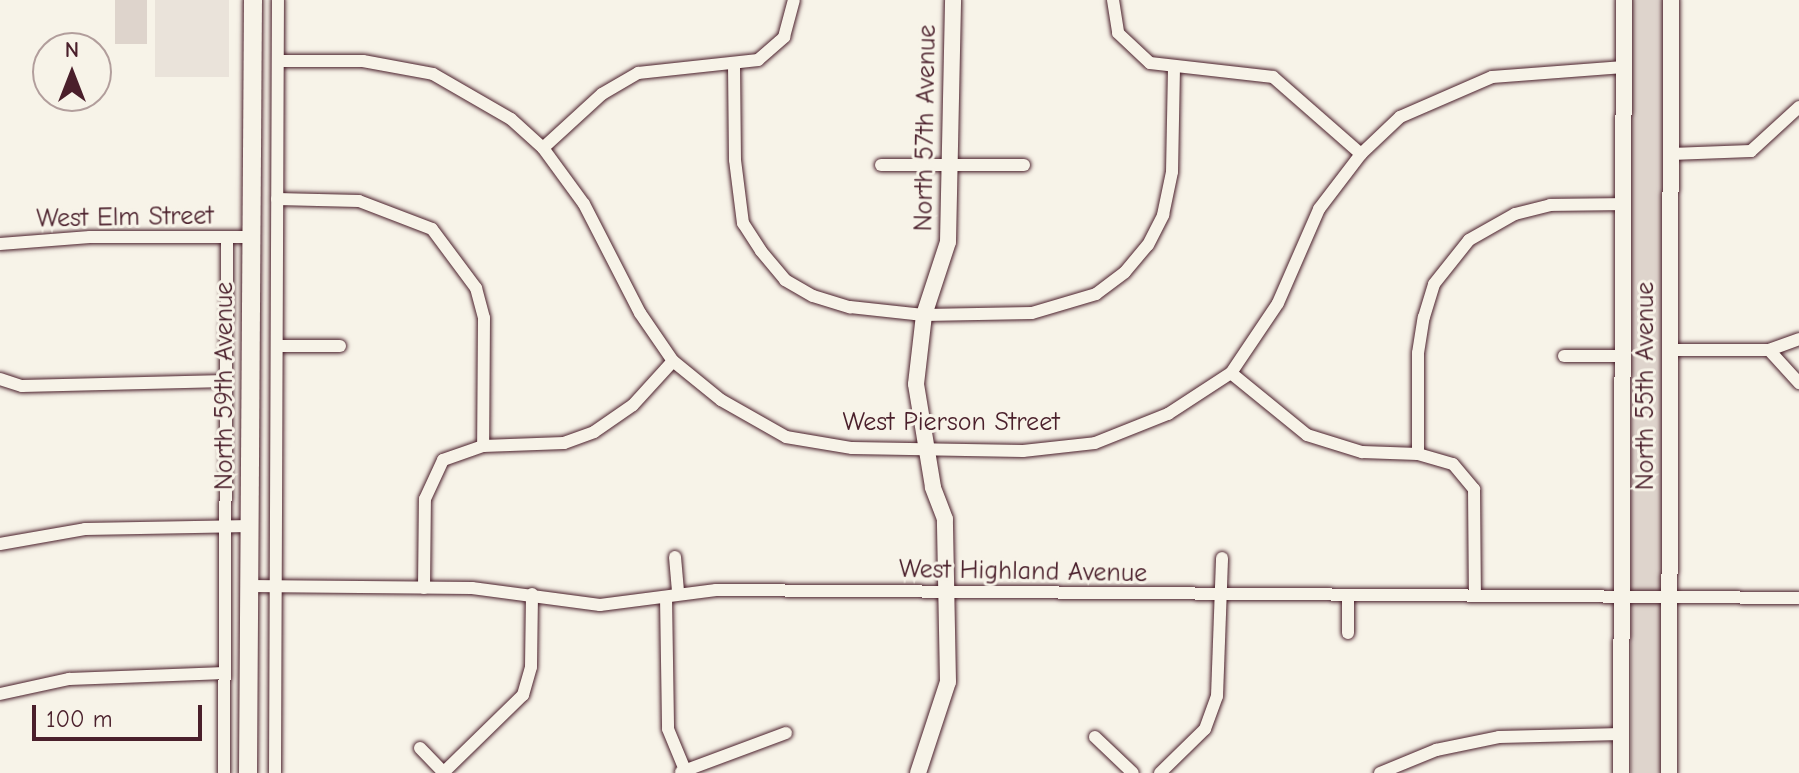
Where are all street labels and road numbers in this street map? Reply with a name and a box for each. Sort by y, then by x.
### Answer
street label: North 57th Avenue [909,24,943,232]
street label: West Elm Street [36,201,214,235]
street label: North 59th Avenue [209,282,241,490]
street label: North 55th Avenue [1630,282,1662,490]
street label: West Pierson Street [842,407,1060,439]
street label: West Highland Avenue [899,554,1147,590]

